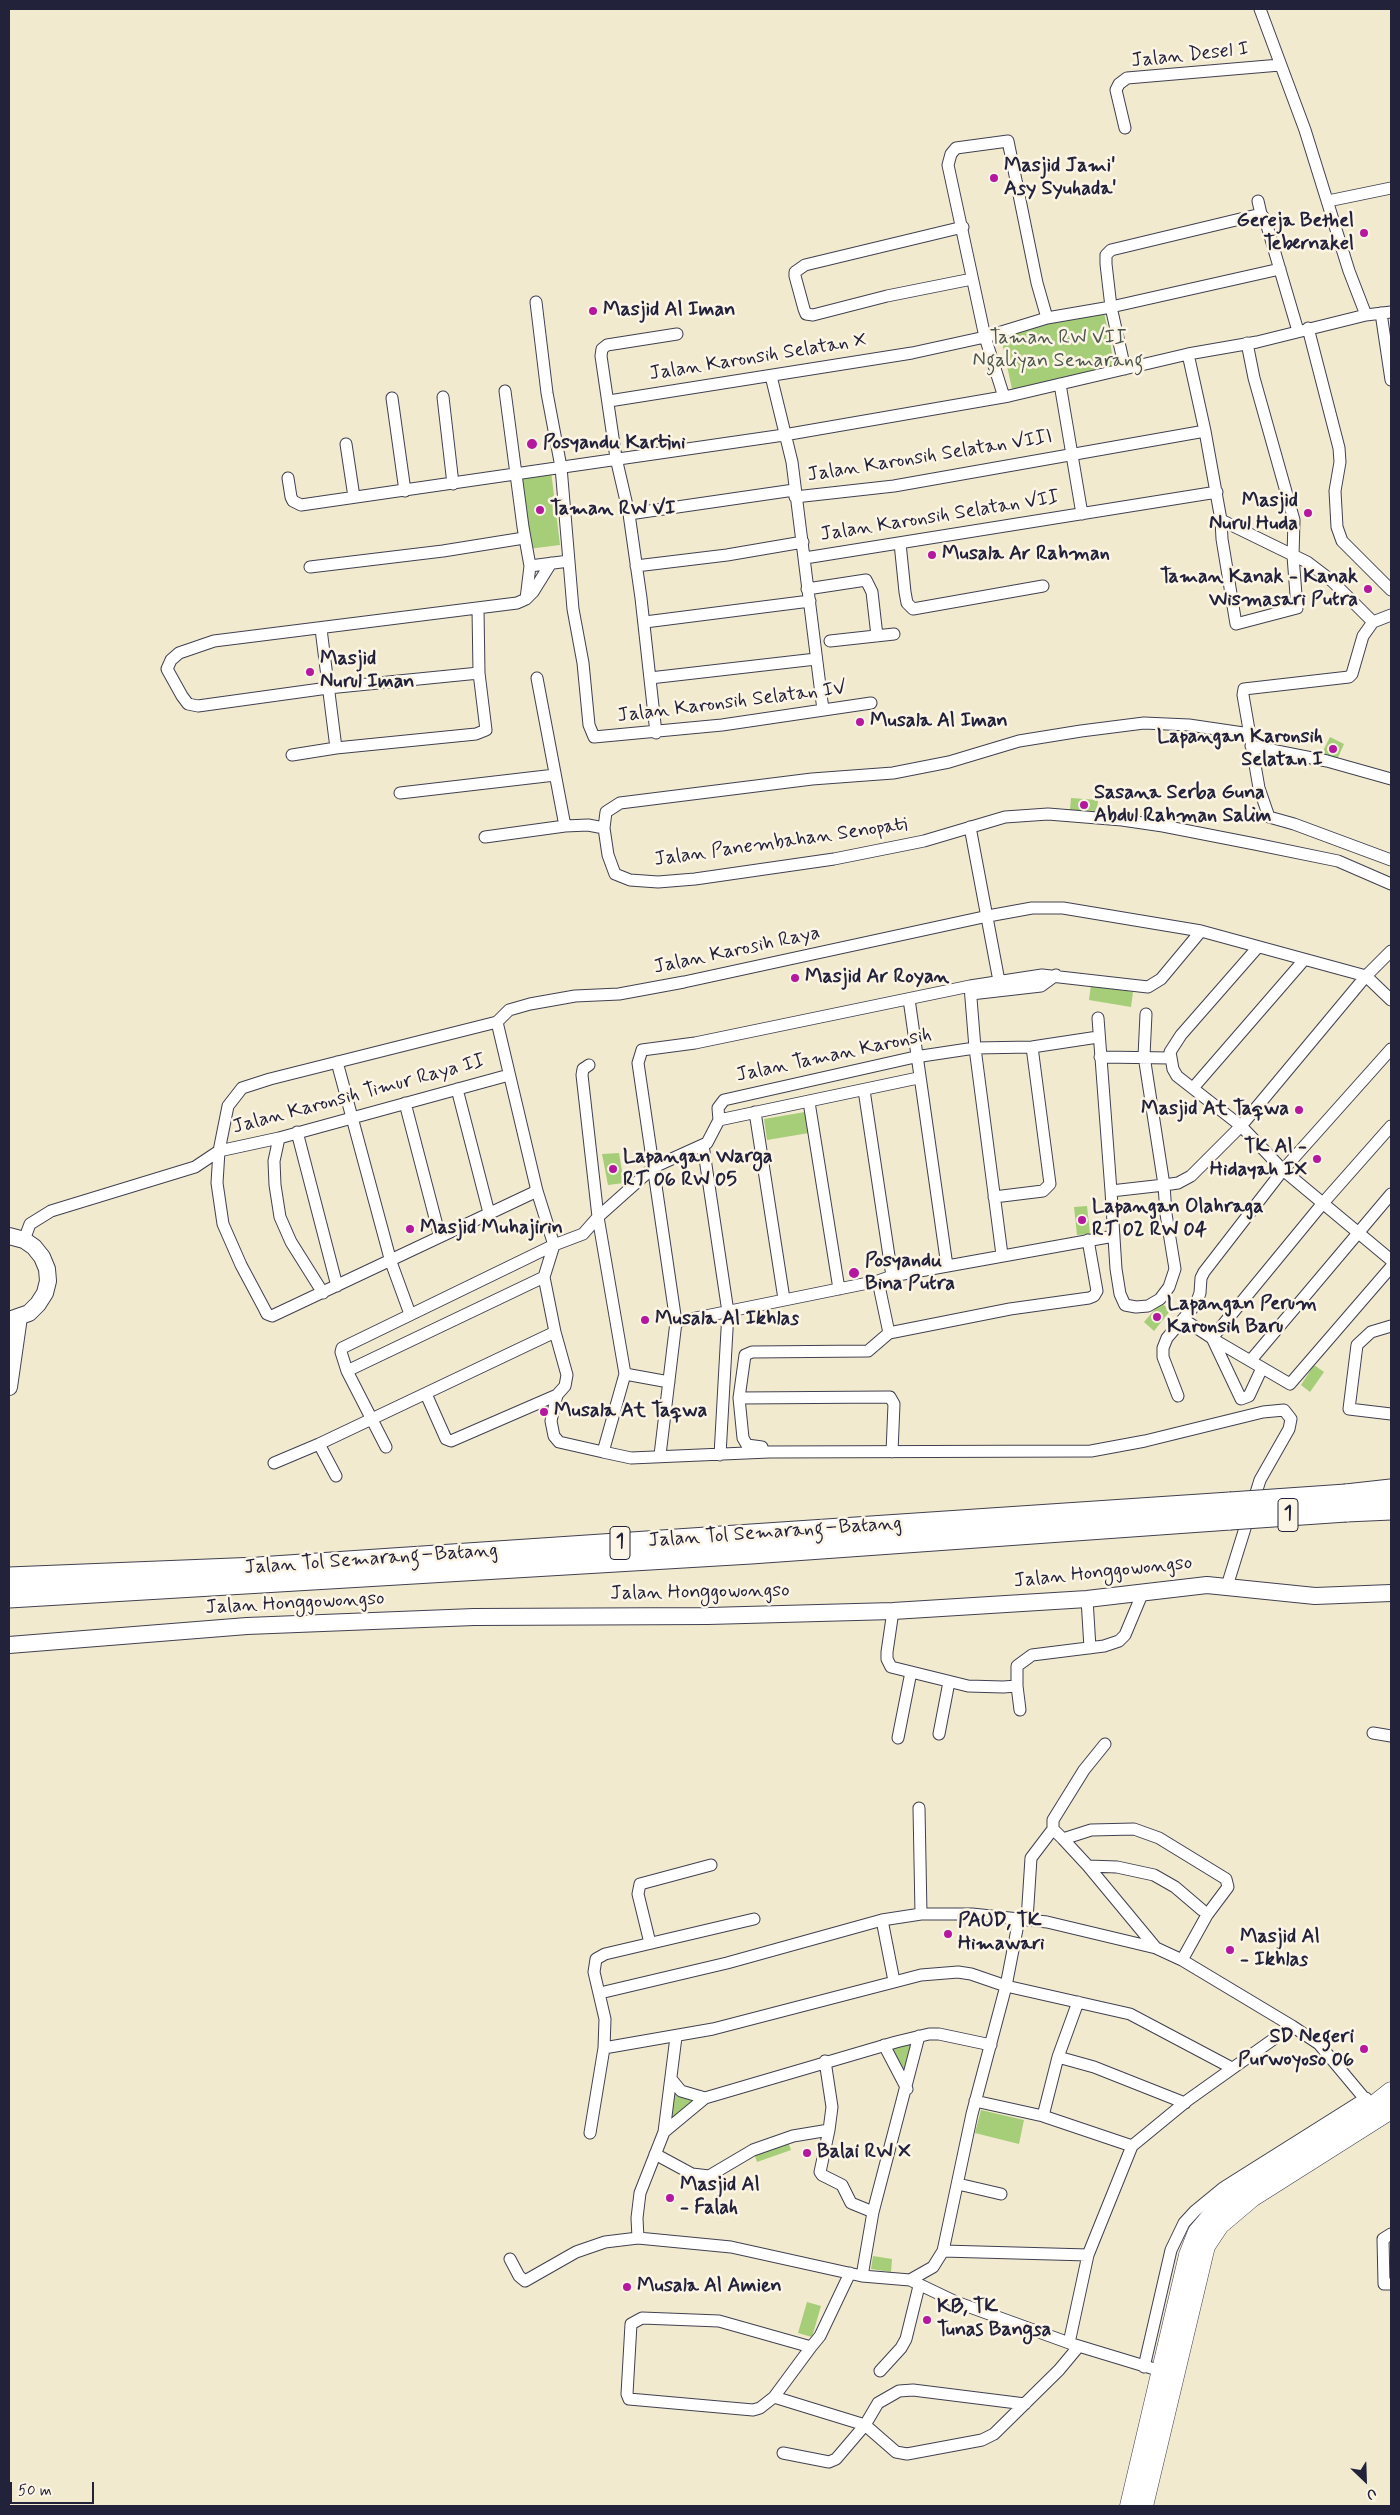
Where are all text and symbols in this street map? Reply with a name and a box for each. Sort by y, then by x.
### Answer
street label: Jalan Desel I [1130,38,1250,74]
place label: Masjid Jami' Asy Syuhada' [1004,155,1117,202]
marker: Masjid Jami' Asy Syuhada' [988,172,1000,184]
place label: Gereja Bethel Tebernakel [1236,210,1354,257]
marker: Gereja Bethel Tebernakel [1358,227,1370,239]
place label: Masjid Al Iman [603,299,735,323]
marker: Masjid Al Iman [587,305,599,317]
park label: Taman RW VII Ngaliyan Semarang [973,327,1143,374]
street label: Jalan Karonsih Selatan X [648,329,868,387]
street label: Jalan Karonsih Selatan VIII [806,426,1054,488]
place label: Posyandu Kartini [543,432,686,456]
marker: Posyandu Kartini [525,437,539,451]
street label: Jalan Karonsih Selatan VII [819,486,1061,548]
place label: Masjid Nurul Huda [1209,490,1298,537]
place label: Taman RW VI [550,498,676,522]
marker: Taman RW VI [534,504,546,516]
marker: Masjid Nurul Huda [1302,507,1314,519]
place label: Musala Ar Rahman [942,543,1110,567]
marker: Musala Ar Rahman [926,549,938,561]
place label: Taman Kanak - Kanak Wismasari Putra [1160,566,1358,613]
marker: Taman Kanak - Kanak Wismasari Putra [1362,583,1374,595]
place label: Masjid Nurul Iman [320,648,415,695]
marker: Masjid Nurul Iman [304,666,316,678]
street label: Jalan Karonsih Selatan IV [616,677,848,729]
place label: Musala Al Iman [870,710,1008,734]
marker: Musala Al Iman [854,716,866,728]
place label: Lapangan Karonsih Selatan I [1157,726,1323,773]
marker: Lapangan Karonsih Selatan I [1327,743,1339,755]
place label: Sasana Serba Guna Abdul Rahman Salim [1094,782,1271,829]
marker: Sasana Serba Guna Abdul Rahman Salim [1078,799,1090,811]
street label: Jalan Panembahan Senopati [653,813,909,873]
street label: Jalan Karosih Raya [652,922,822,980]
place label: Masjid Ar Royan [805,966,949,990]
marker: Masjid Ar Royan [789,972,801,984]
street label: Jalan Taman Karonsih [734,1024,934,1088]
street label: Jalan Karonsih Timur Raya II [230,1050,488,1140]
place label: Masjid At Taqwa [1141,1098,1289,1122]
marker: Masjid At Taqwa [1293,1104,1305,1116]
place label: TK Al - Hidayah IX [1210,1136,1307,1183]
place label: Lapangan Warga RT 06 RW 05 [623,1146,773,1193]
marker: TK Al - Hidayah IX [1311,1153,1323,1165]
marker: Lapangan Warga RT 06 RW 05 [607,1163,619,1175]
place label: Lapangan Olahraga RT 02 RW 04 [1092,1196,1263,1243]
marker: Lapangan Olahraga RT 02 RW 04 [1076,1214,1088,1226]
place label: Masjid Muhajirin [420,1217,563,1241]
marker: Masjid Muhajirin [404,1223,416,1235]
place label: Posyandu Bina Putra [865,1250,955,1297]
marker: Posyandu Bina Putra [847,1266,861,1280]
place label: Lapangan Perum Karonsih Baru [1167,1293,1317,1340]
place label: Musala Al Ikhlas [655,1308,799,1332]
marker: Lapangan Perum Karonsih Baru [1151,1311,1163,1323]
marker: Musala Al Ikhlas [639,1314,651,1326]
place label: Musala At Taqwa [554,1400,707,1424]
marker: Musala At Taqwa [538,1406,550,1418]
road number: 1 [1278,1498,1298,1532]
street label: Jalan Tol Semarang–Batang [647,1512,903,1554]
road number: 1 [610,1526,630,1560]
street label: Jalan Tol Semarang–Batang [243,1539,499,1581]
street label: Jalan Honggowongso [1012,1552,1194,1594]
street label: Jalan Honggowongso [610,1579,790,1607]
street label: Jalan Honggowongso [205,1587,385,1621]
place label: PAUD, TK Himawari [958,1910,1045,1957]
place label: Masjid Al - Ikhlas [1240,1926,1320,1973]
marker: PAUD, TK Himawari [942,1928,954,1940]
marker: Masjid Al - Ikhlas [1224,1944,1236,1956]
place label: SD Negeri Purwoyoso 06 [1238,2026,1354,2073]
marker: SD Negeri Purwoyoso 06 [1358,2043,1370,2055]
place label: Balai RW X [817,2141,911,2165]
marker: Balai RW X [801,2147,813,2159]
place label: Masjid Al - Falah [680,2174,760,2221]
marker: Masjid Al - Falah [664,2192,676,2204]
place label: Musala Al Amien [637,2275,782,2299]
marker: Musala Al Amien [621,2281,633,2293]
place label: KB, TK Tunas Bangsa [937,2296,1051,2343]
marker: KB, TK Tunas Bangsa [921,2314,933,2326]
north arrow [1340,2455,1390,2505]
scale bar [12,2472,96,2504]
text: 50 m [18,2481,52,2501]
text: U [1363,2484,1379,2504]

